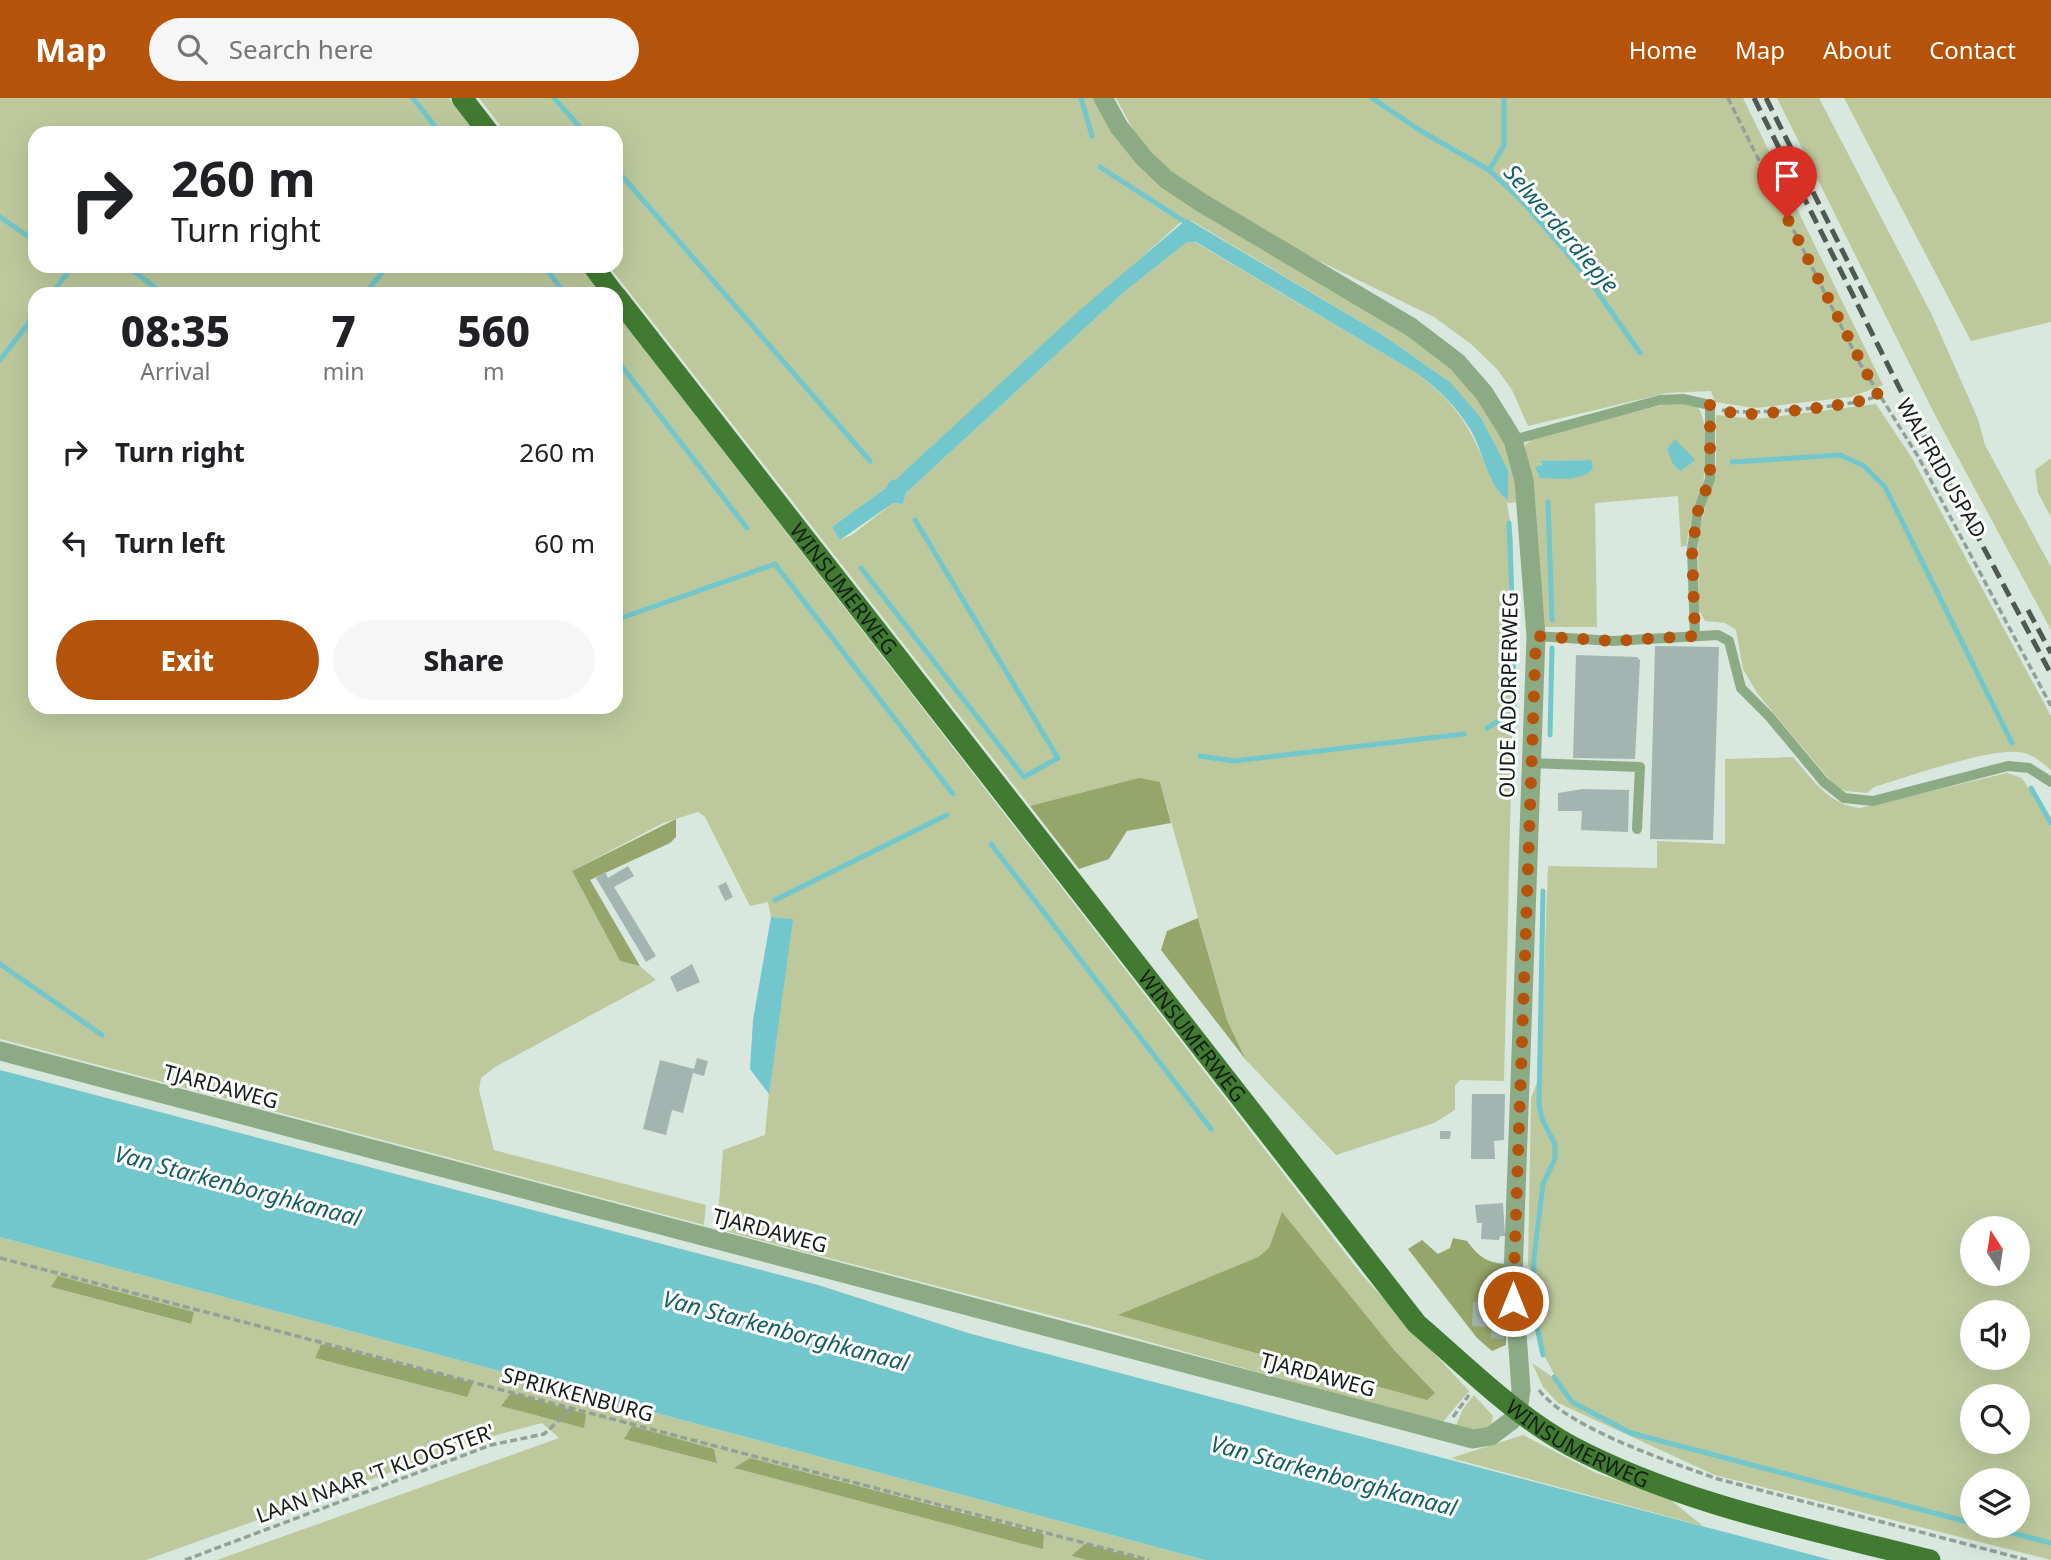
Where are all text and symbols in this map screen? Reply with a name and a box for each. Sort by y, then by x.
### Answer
search box [149,18,639,81]
text: Map [35,27,107,72]
icon: search [173,30,211,68]
text: Search here [229,31,373,67]
text: Home [1629,33,1697,66]
text: Map [1735,33,1785,66]
text: About [1823,33,1891,66]
text: Contact [1929,33,2016,66]
text: 260 m [171,145,316,211]
pin [1757,146,1817,218]
icon: right [56,154,147,245]
water label: Selwerderdiepje [1497,157,1627,299]
icon: arrive [1768,157,1806,195]
text: Turn right [171,208,321,251]
text: 08:35 [121,302,230,359]
text: 7 [331,302,356,359]
text: 560 [457,302,530,359]
text: Arrival [140,355,210,387]
text: min [323,355,364,387]
text: m [483,355,504,387]
street label: WALFRIDUSPAD [1891,393,1993,543]
icon: right [56,433,94,471]
text: Turn right [115,434,245,470]
text: 260 m [519,434,595,470]
street label: WINSUMERWEG [784,517,904,660]
icon: left [56,524,94,562]
text: Turn left [115,525,226,561]
text: 60 m [534,525,595,561]
street label: OUDE ADORPERWEG [1492,592,1524,798]
button: Exit [56,620,319,700]
button: Share [333,620,595,700]
street label: WINSUMERWEG [1132,964,1253,1108]
street label: TJARDAWEG [160,1057,282,1115]
water label: Van Starkenborghkanaal [111,1137,366,1234]
street label: TJARDAWEG [709,1201,831,1259]
north arrow [1960,1216,2030,1286]
map controls [1960,1216,2030,1538]
position arrow [1476,1264,1550,1338]
water label: Van Starkenborghkanaal [659,1282,914,1379]
button: sound [1960,1300,2030,1370]
street label: TJARDAWEG [1257,1345,1379,1403]
street label: SPRIKKENBURG [499,1360,657,1428]
button: search [1960,1384,2030,1454]
street label: WINSUMERWEG [1500,1393,1653,1494]
street label: LAAN NAAR 'T KLOOSTER' [252,1417,498,1529]
water label: Van Starkenborghkanaal [1207,1427,1462,1524]
button: layers [1960,1468,2030,1538]

